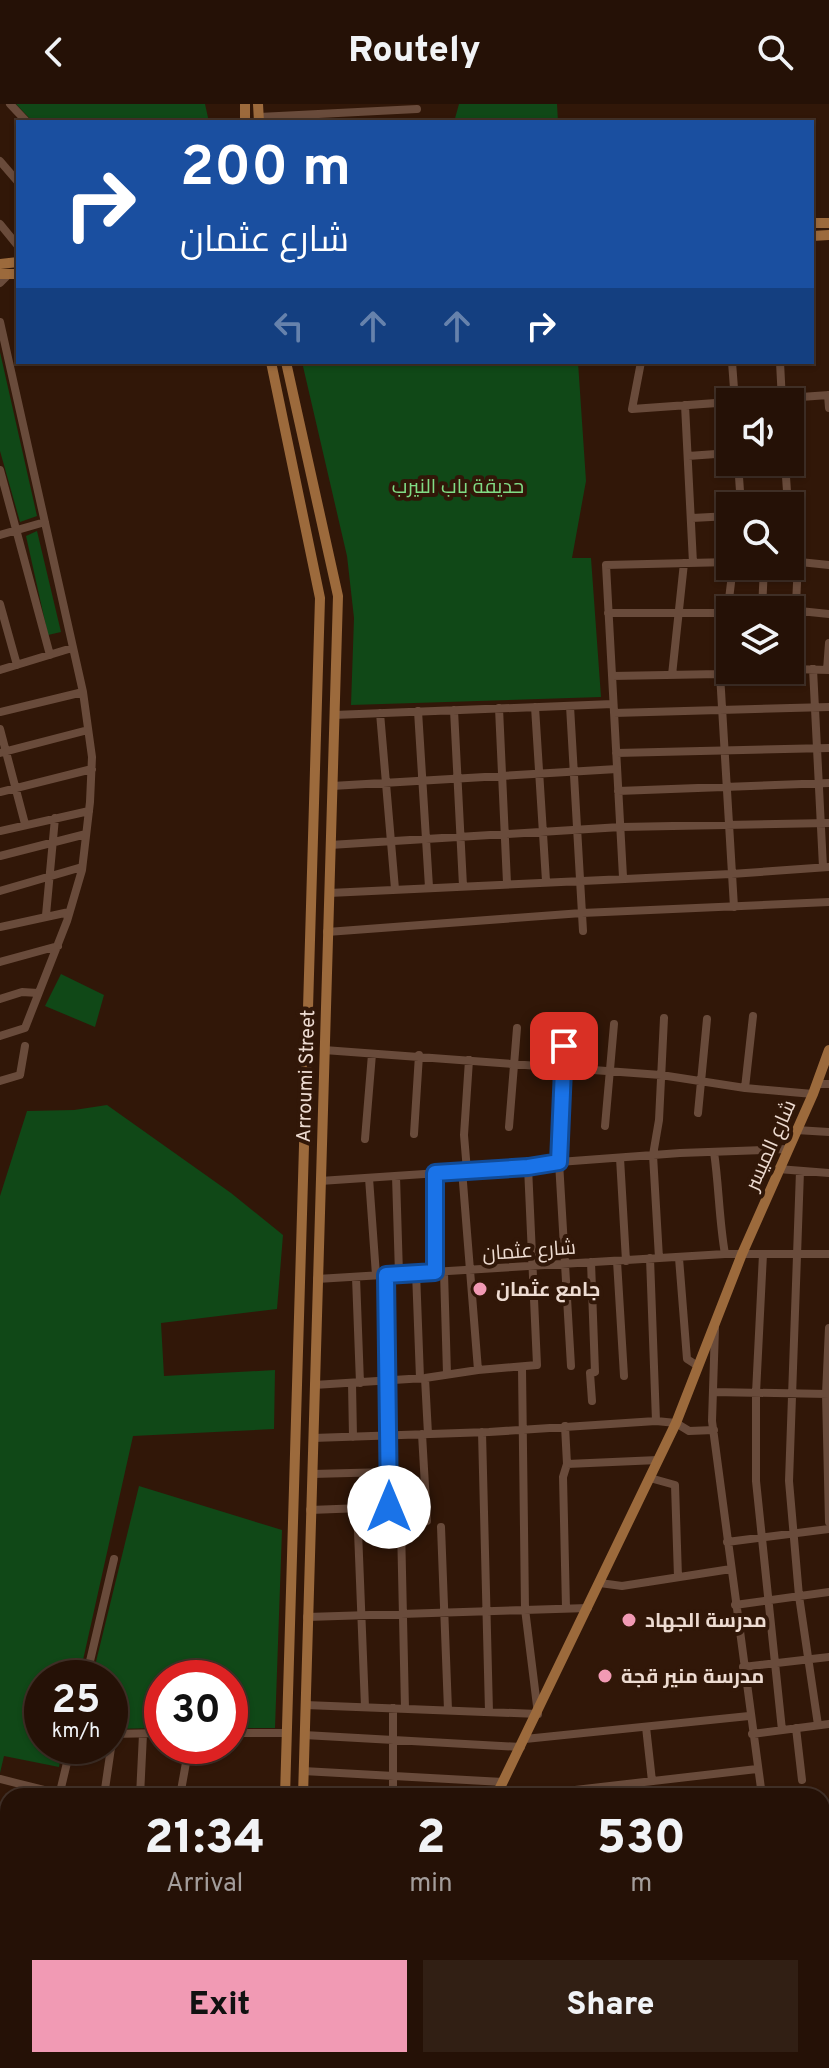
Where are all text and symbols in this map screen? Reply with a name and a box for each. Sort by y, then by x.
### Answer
text: Routely [348,29,481,75]
icon: back [32,30,76,74]
icon: search [753,30,797,74]
text: 200 m [180,135,351,205]
icon: right [48,152,152,256]
text: شارع عثمان [180,219,349,265]
icon: left [267,304,311,348]
icon: ahead [351,304,395,348]
icon: ahead [435,304,479,348]
icon: right [519,304,563,348]
map controls [716,388,804,684]
button: sound [716,388,804,476]
park label: حديقة باب النيرب [392,475,524,501]
button: search [716,492,804,580]
button: layers [716,596,804,684]
street label: Arroumi Street [292,1009,322,1143]
pin [530,1012,598,1080]
icon: arrive [542,1024,586,1068]
street label: شارع الميسر [740,1096,803,1196]
street label: شارع عثمان [481,1236,577,1268]
place label: جامع عثمان [496,1278,600,1304]
marker: جامع عثمان [471,1280,489,1298]
position arrow [347,1465,431,1549]
place label: مدرسة الجهاد [645,1609,767,1635]
marker: مدرسة الجهاد [620,1611,638,1629]
speed limit sign: 30 [144,1660,248,1764]
place label: مدرسة منير قجة [621,1665,764,1691]
marker: مدرسة منير قجة [596,1667,614,1685]
text: 25 [52,1677,100,1727]
text: km/h [52,1719,100,1745]
text: 21:34 [144,1810,265,1870]
text: 2 [416,1810,446,1870]
text: 530 [597,1810,686,1870]
text: Arrival [166,1868,243,1901]
text: min [409,1868,453,1901]
text: m [630,1868,652,1901]
button: Exit [32,1960,407,2052]
button: Share [423,1960,798,2052]

